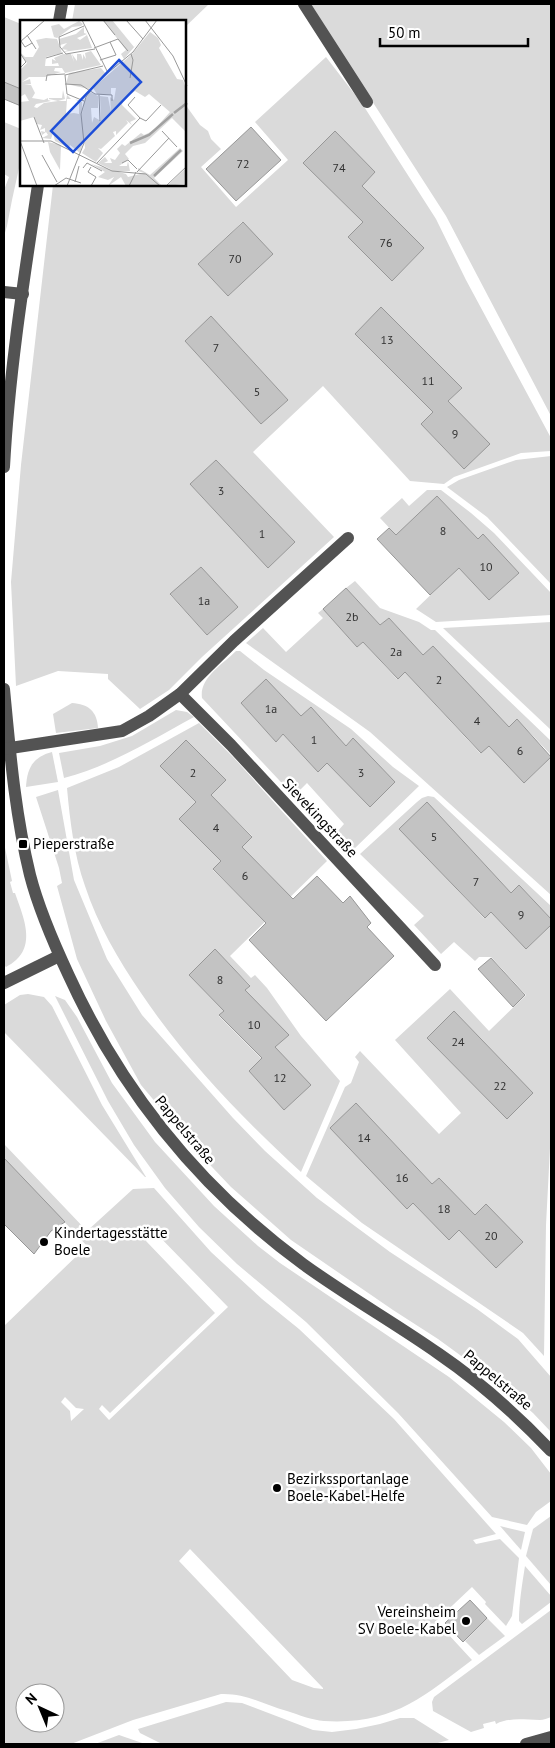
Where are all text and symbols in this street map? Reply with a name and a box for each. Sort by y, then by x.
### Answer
scale bar [380,15,528,47]
inset map [20,20,186,186]
text: 50 m [388,23,421,42]
house number: 72 [236,156,250,171]
house number: 74 [332,160,346,175]
house number: 76 [379,235,393,250]
house number: 70 [228,251,242,266]
house number: 13 [380,332,394,347]
house number: 7 [213,340,219,355]
house number: 11 [421,373,435,388]
house number: 5 [254,384,260,399]
house number: 9 [452,426,458,441]
house number: 3 [218,483,224,498]
house number: 8 [440,523,446,538]
house number: 1 [259,526,265,541]
house number: 10 [479,559,493,574]
house number: 1a [198,593,210,608]
house number: 2b [345,609,359,624]
house number: 2a [390,644,402,659]
house number: 2 [436,672,442,687]
house number: 1a [265,701,277,716]
house number: 4 [474,713,481,728]
house number: 1 [311,732,317,747]
house number: 6 [517,743,523,758]
house number: 2 [190,765,196,780]
house number: 3 [358,765,364,780]
street label: Sievekingstraße [279,774,362,861]
house number: 4 [213,820,220,835]
house number: 5 [431,829,437,844]
place label: Pieperstraße [33,834,114,853]
marker: Pieperstraße [17,838,29,850]
house number: 6 [242,868,248,883]
house number: 7 [473,874,479,889]
house number: 9 [518,907,524,922]
house number: 8 [217,972,223,987]
house number: 10 [247,1017,261,1032]
house number: 24 [451,1034,465,1049]
house number: 12 [273,1070,287,1085]
house number: 22 [493,1078,507,1093]
street label: Pappelstraße [151,1091,220,1168]
house number: 14 [357,1130,371,1145]
house number: 16 [395,1170,409,1185]
house number: 18 [437,1201,451,1216]
place label: Kindertagesstätte Boele [54,1223,168,1259]
house number: 20 [484,1228,498,1243]
marker: Kindertagesstätte Boele [38,1236,50,1248]
street label: Pappelstraße [460,1345,537,1414]
place label: Bezirkssportanlage Boele-Kabel-Helfe [287,1469,409,1505]
marker: Bezirkssportanlage Boele-Kabel-Helfe [271,1482,283,1494]
place label: Vereinsheim SV Boele-Kabel [358,1602,457,1638]
marker: Vereinsheim SV Boele-Kabel [460,1615,472,1627]
north arrow [15,1683,65,1733]
text: N [21,1689,41,1708]

